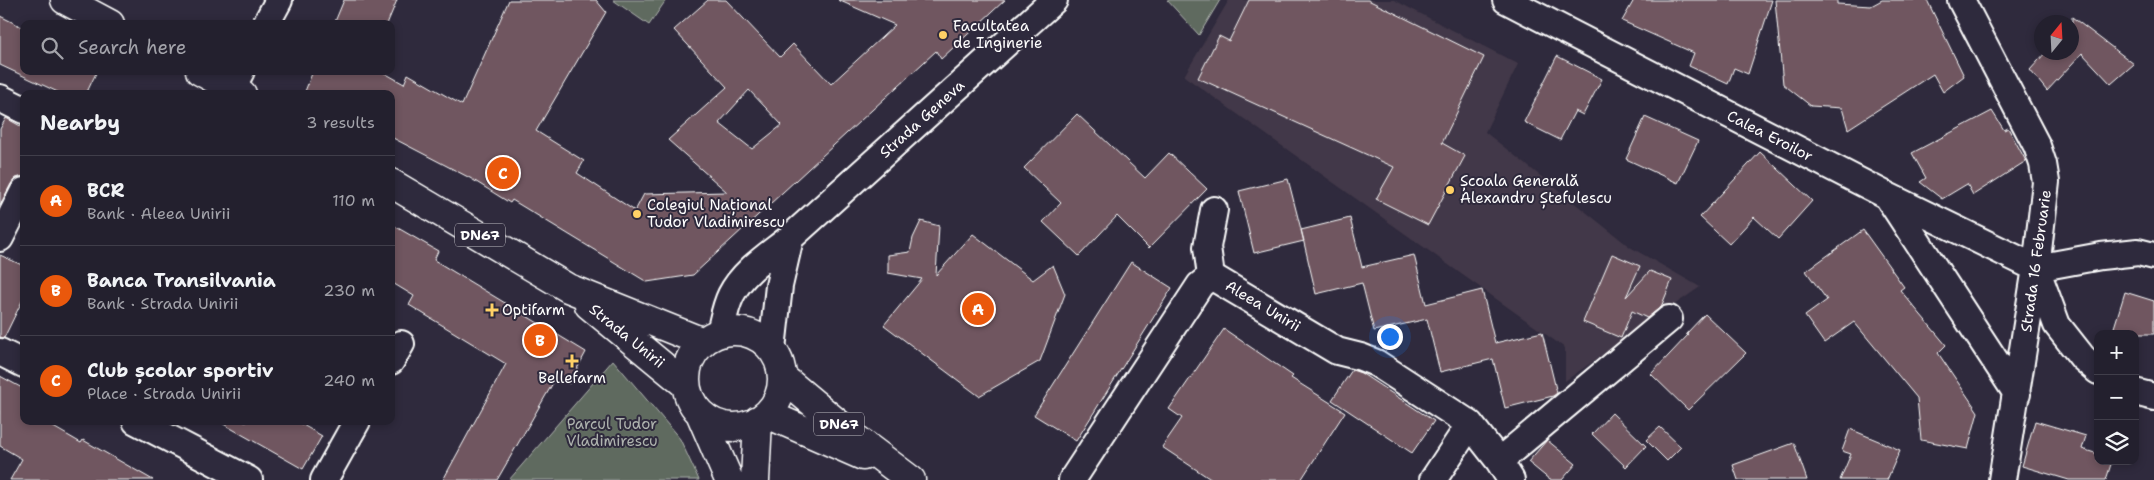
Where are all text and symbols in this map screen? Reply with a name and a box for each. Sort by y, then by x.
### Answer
north arrow [2034,15,2079,60]
place label: Facultatea de Inginerie [953,16,1042,53]
search box [20,20,395,75]
marker: Facultatea de Inginerie [937,29,949,41]
icon: search [38,34,66,62]
text: Search here [78,35,187,60]
street label: Strada Geneva [875,75,969,163]
street label: Calea Eroilor [1724,106,1816,166]
text: Nearby [40,109,120,137]
text: 3 results [306,112,375,133]
pin: C [487,154,519,192]
place label: Școala Generală Alexandru Ștefulescu [1460,171,1612,209]
text: BCR [87,178,124,203]
marker: Școala Generală Alexandru Ștefulescu [1444,184,1456,196]
street label: Strada 16 Februarie [2016,189,2056,333]
text: A [50,190,62,211]
text: 110 m [332,190,375,211]
place label: Colegiul Național Tudor Vladimirescu [647,195,785,232]
text: Bank · Aleea Unirii [87,203,231,224]
marker: Colegiul Național Tudor Vladimirescu [631,208,643,220]
road number: DN67 [455,224,505,246]
text: Banca Transilvania [87,268,276,293]
street label: Aleea Unirii [1222,276,1304,336]
text: B [51,280,61,301]
text: 230 m [323,280,375,301]
pin: A [962,290,994,328]
text: Bank · Strada Unirii [87,293,239,314]
street label: Strada Unirii [585,299,669,373]
place label: Optifarm [502,300,565,320]
marker: Optifarm [486,304,498,316]
pin: B [524,321,556,359]
your location [1377,324,1403,350]
map controls [2094,330,2139,465]
button: + [2094,330,2139,375]
marker: Bellefarm [566,355,578,367]
text: Club școlar sportiv [87,358,274,383]
place label: Bellefarm [538,368,606,388]
text: C [51,370,61,391]
text: 240 m [323,370,375,391]
button: − [2094,375,2139,420]
text: Place · Strada Unirii [87,383,241,404]
road number: DN67 [814,412,864,436]
park label: Parcul Tudor Vladimirescu [566,414,658,451]
button: layers [2094,420,2139,465]

